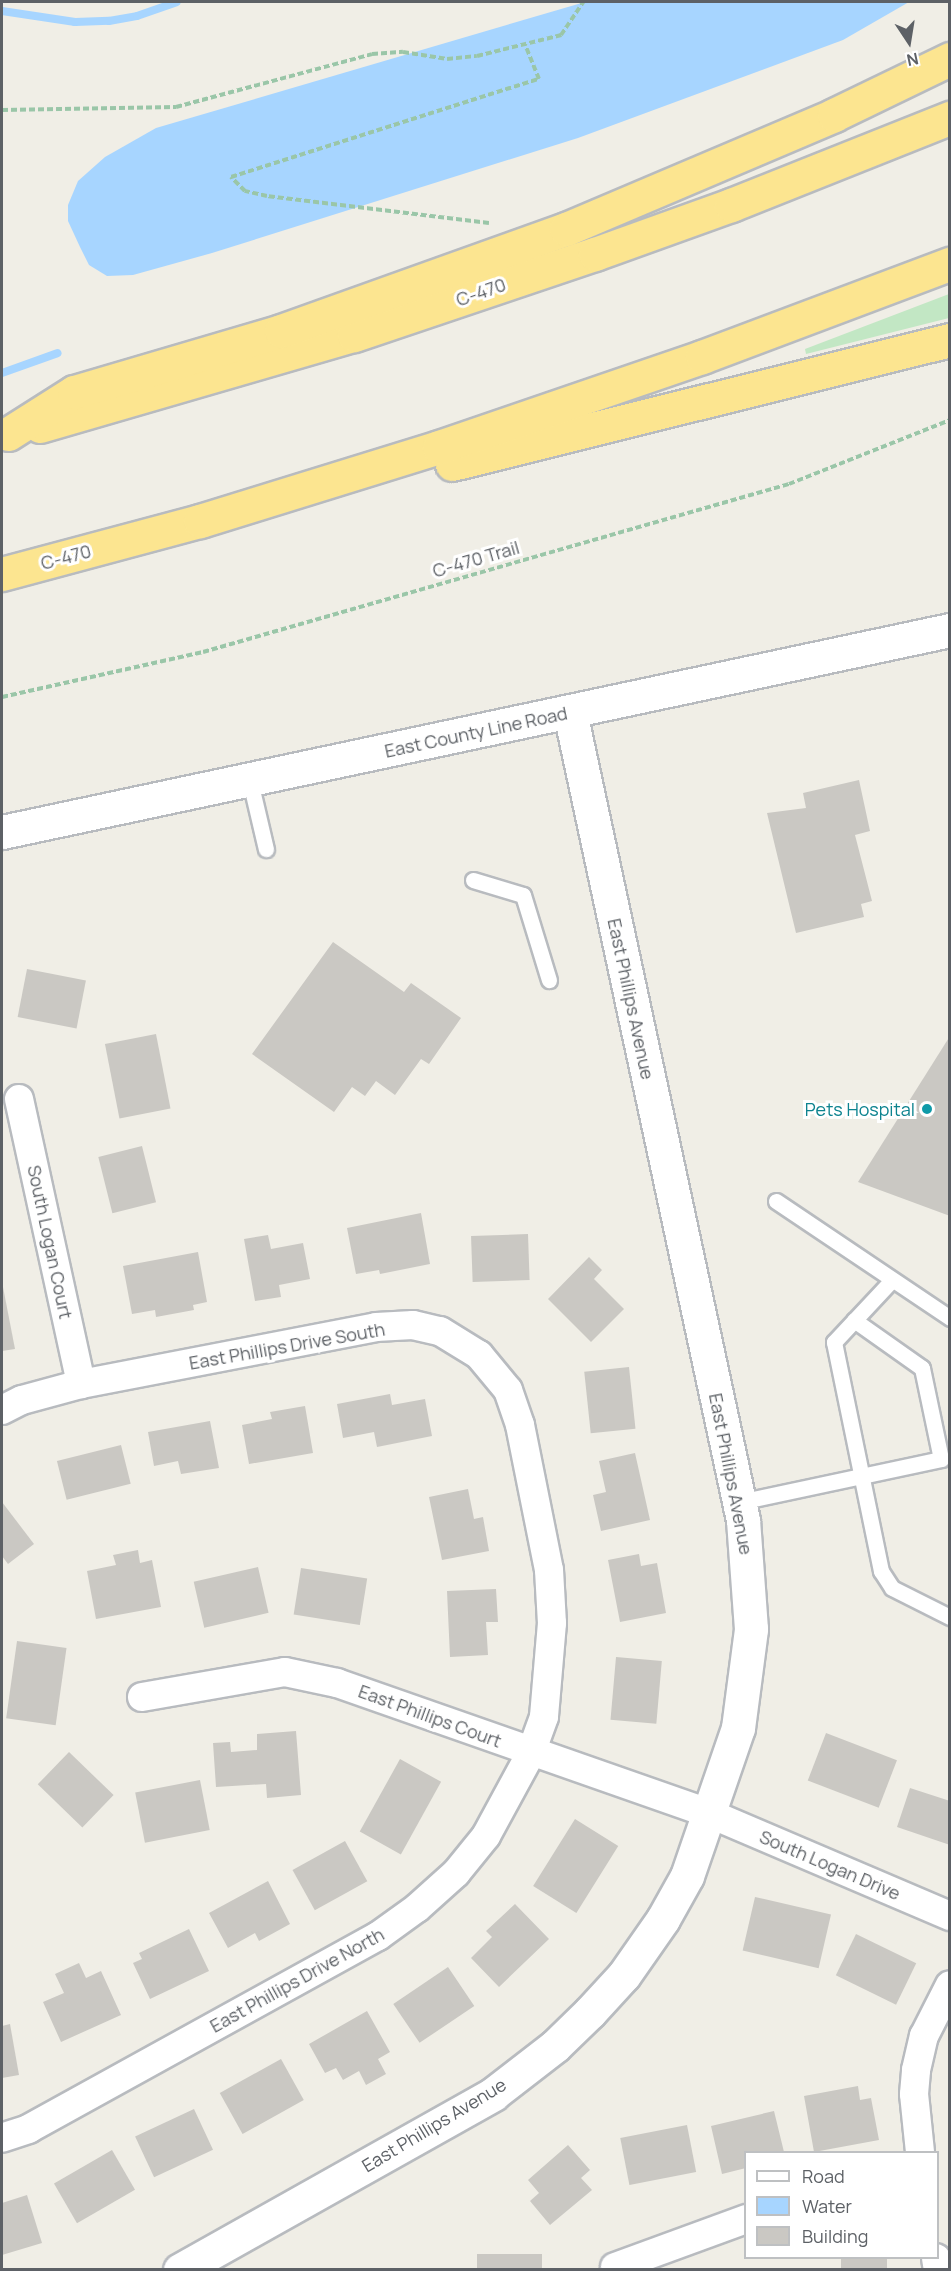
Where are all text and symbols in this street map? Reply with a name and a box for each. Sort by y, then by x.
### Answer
north arrow [879,12,939,72]
text: N [905,48,921,72]
street label: C-470 [453,273,509,311]
street label: C-470 Trail [430,536,522,582]
street label: C-470 [38,540,94,574]
street label: East County Line Road [383,702,569,762]
street label: East Phillips Avenue [603,916,659,1082]
place label: Pets Hospital [805,1098,915,1120]
marker: Pets Hospital [920,1102,934,1116]
street label: South Logan Court [23,1163,77,1321]
street label: East Phillips Drive South [187,1318,387,1374]
street label: East Phillips Avenue [705,1391,757,1557]
street label: East Phillips Court [356,1680,504,1752]
street label: South Logan Drive [756,1826,904,1904]
street label: East Phillips Drive North [206,1923,388,2037]
street label: East Phillips Avenue [358,2073,510,2177]
legend [744,2151,939,2259]
text: Road [802,2164,845,2188]
text: Water [802,2194,852,2218]
text: Building [802,2224,868,2248]

